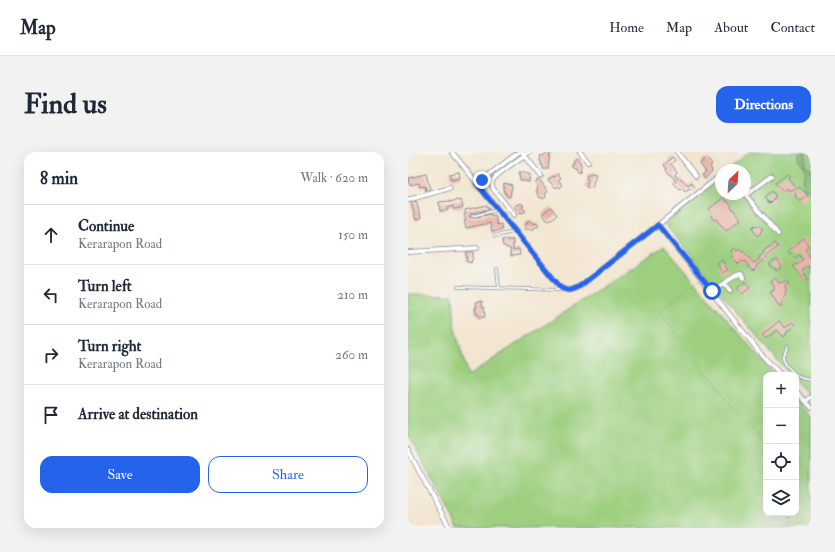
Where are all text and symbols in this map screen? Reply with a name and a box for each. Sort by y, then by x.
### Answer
text: Map [20,16,56,40]
text: Home [609,19,644,36]
text: Map [666,19,692,36]
text: About [714,19,748,36]
text: Contact [770,19,815,36]
button: Directions [716,86,811,123]
text: Find us [24,87,107,122]
north arrow [715,164,751,200]
text: 8 min [40,168,78,189]
text: Walk · 620 m [300,170,368,186]
route end [473,171,491,189]
text: Continue [78,217,134,236]
icon: ahead [40,224,62,246]
text: 150 m [338,227,368,243]
text: Kerarapon Road [78,236,162,252]
text: Turn left [78,277,132,296]
route start [703,282,721,300]
icon: left [40,284,62,306]
text: 210 m [337,287,368,303]
text: Kerarapon Road [78,296,162,312]
text: Turn right [78,337,141,356]
icon: right [40,344,62,366]
text: 260 m [335,347,368,363]
text: Kerarapon Road [78,356,162,372]
map controls [763,372,799,516]
button: + [763,372,799,408]
icon: arrive [40,404,62,426]
text: Arrive at destination [78,405,198,424]
button: − [763,408,799,444]
button: locate [763,444,799,480]
button: Save [40,456,200,493]
button: Share [208,456,368,493]
button: layers [763,480,799,516]

